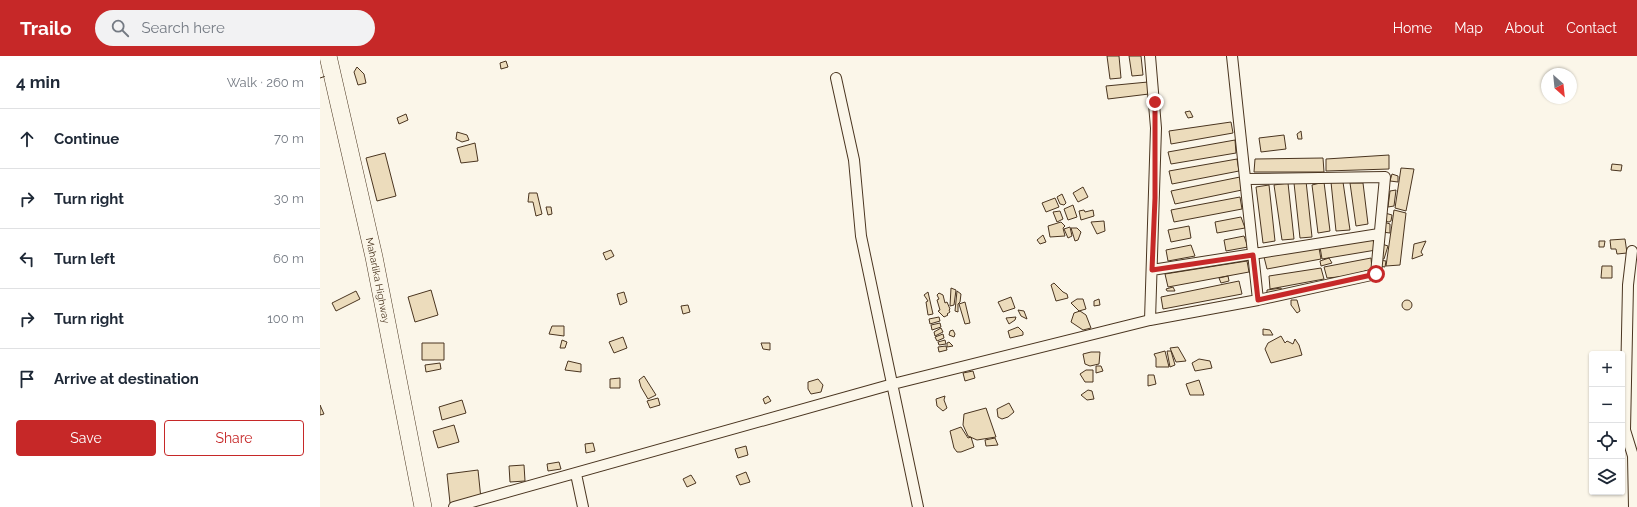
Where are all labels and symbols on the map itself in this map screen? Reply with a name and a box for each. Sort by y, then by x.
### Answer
north arrow [1541,68,1577,104]
route end [1146,93,1164,111]
street label: Maharlika Highway [364,236,392,325]
route start [1367,265,1385,283]

